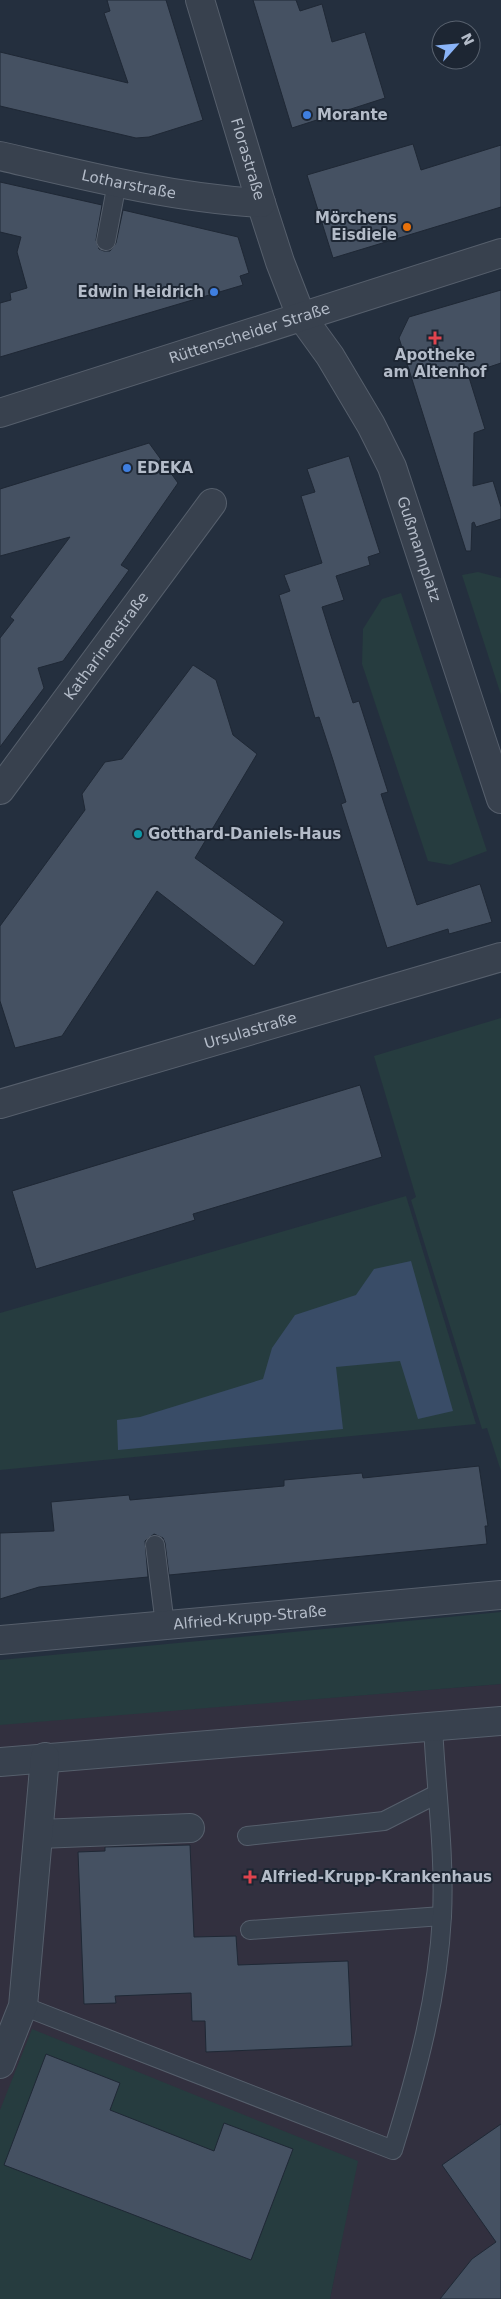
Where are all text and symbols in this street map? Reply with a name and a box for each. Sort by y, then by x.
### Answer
north arrow [431,20,481,70]
text: N [458,30,477,48]
place label: Morante [317,106,388,124]
marker: Morante [301,109,313,121]
street label: Florastraße [227,116,269,202]
street label: Lotharstraße [80,166,177,202]
place label: Mörchens Eisdiele [315,209,397,244]
marker: Mörchens Eisdiele [401,221,413,233]
place label: Edwin Heidrich [77,283,204,301]
marker: Edwin Heidrich [208,286,220,298]
street label: Rüttenscheider Straße [167,299,332,367]
marker: Apotheke am Altenhof [429,332,441,344]
place label: Apotheke am Altenhof [383,346,487,381]
place label: EDEKA [137,459,194,477]
marker: EDEKA [121,462,133,474]
street label: Gußmannplatz [393,494,445,604]
street label: Katharinenstraße [61,588,152,704]
place label: Gotthard-Daniels-Haus [148,825,341,843]
marker: Gotthard-Daniels-Haus [132,828,144,840]
street label: Ursulastraße [202,1008,299,1053]
street label: Alfried-Krupp-Straße [173,1602,327,1633]
place label: Alfried-Krupp-Krankenhaus [261,1868,492,1886]
marker: Alfried-Krupp-Krankenhaus [243,1870,257,1884]

